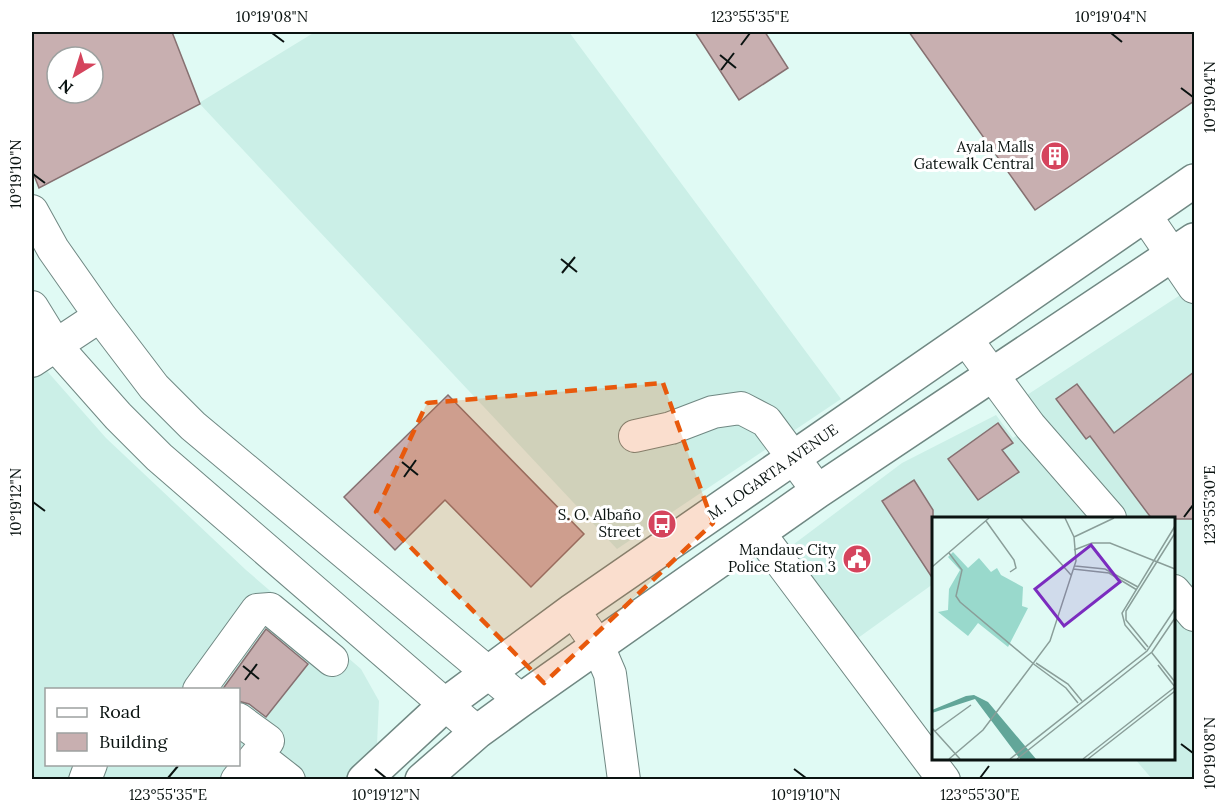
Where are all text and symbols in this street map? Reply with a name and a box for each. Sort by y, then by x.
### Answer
text: 10°19'08"N [236,7,308,26]
text: 123°55'35"E [711,7,789,26]
text: 10°19'04"N [1075,7,1147,26]
north arrow [45,45,105,105]
text: 10°19'04"N [1200,61,1219,133]
text: N [55,75,77,99]
place label: Ayala Malls Gatewalk Central [914,137,1034,173]
text: 10°19'10"N [6,139,25,209]
building icon: Ayala Malls Gatewalk Central [1039,140,1071,172]
street label: M. LOGARTA AVENUE [704,420,841,524]
text: 123°55'30"E [1200,465,1219,545]
text: 10°19'12"N [6,468,25,536]
place label: S. O. Albaño Street [558,505,641,541]
bus stop icon: S. O. Albaño Street [646,508,678,540]
inset map [932,517,1175,760]
place label: Mandaue City Police Station 3 [728,540,836,576]
public building icon: Mandaue City Police Station 3 [841,543,873,575]
legend [45,688,240,766]
text: Road [99,700,141,723]
text: 10°19'08"N [1200,717,1219,789]
text: Building [99,730,169,753]
text: 123°55'35"E [129,785,207,804]
text: 10°19'12"N [352,785,420,804]
text: 10°19'10"N [771,785,841,804]
text: 123°55'30"E [940,785,1020,804]

